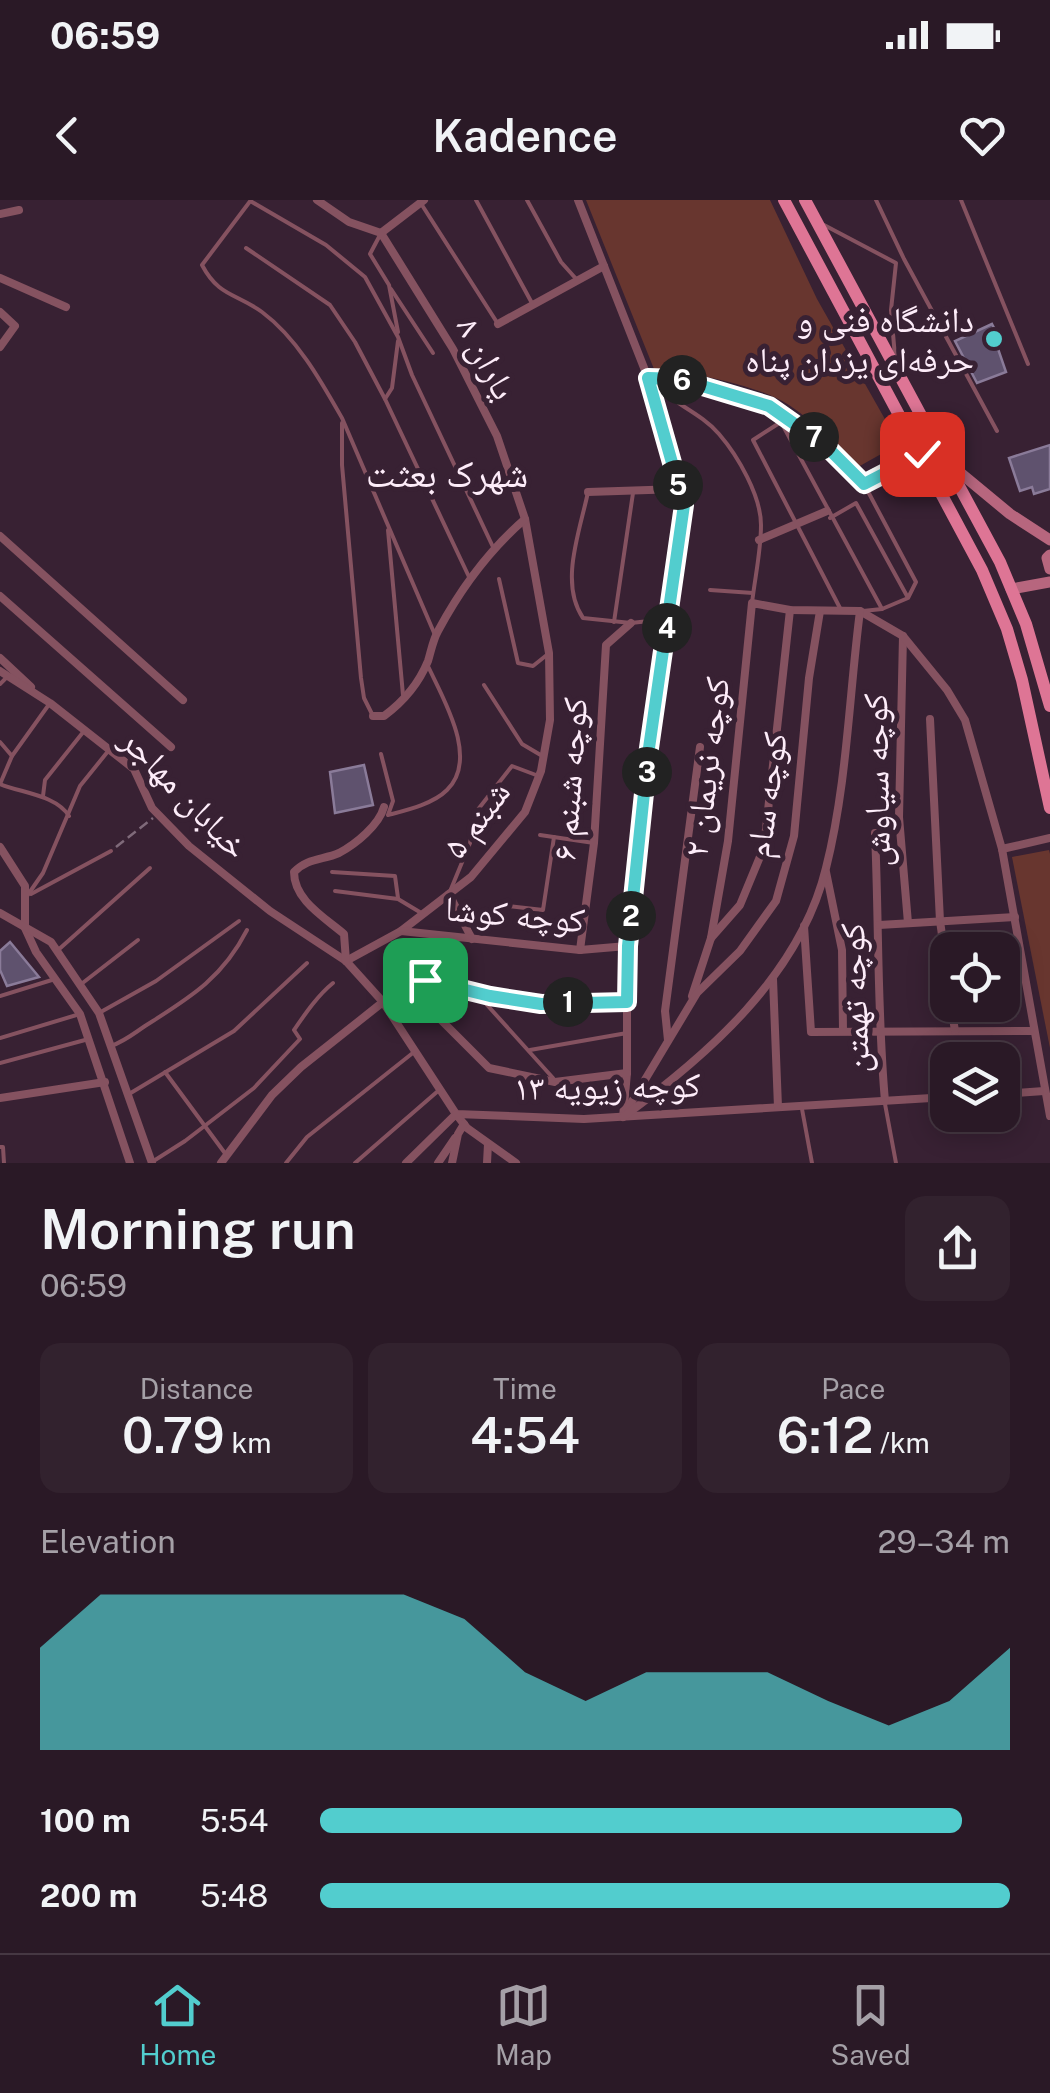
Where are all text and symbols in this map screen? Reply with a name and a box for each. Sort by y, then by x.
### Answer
text: 06:59 [50,13,160,58]
icon: back [40,108,95,163]
icon: heart [955,108,1010,163]
text: Kadence [432,109,618,162]
place label: دانشگاه فنی و حرفه‌ای یزدان پناه [745,299,974,381]
street label: یاران ۸ [447,310,526,407]
marker: دانشگاه فنی و حرفه‌ای یزدان پناه [983,328,1005,350]
pin: 6 [657,355,707,405]
text: 6 [673,363,691,396]
pin: 7 [789,412,839,462]
pin [880,412,965,497]
text: 7 [805,420,823,453]
icon: check [895,427,950,482]
district label: شهرک بعثت [366,451,528,496]
pin: 5 [653,460,703,510]
text: 5 [669,468,687,501]
pin: 4 [642,603,692,653]
text: 4 [658,611,676,644]
street label: کوچه نریمان ۲ [675,675,738,860]
street label: کوچه سیاوش [854,693,899,867]
street label: کوچه شبنم ۶ [543,696,598,862]
street label: خیابان مهاجر [111,718,257,868]
street label: کوچه سام [737,730,798,861]
pin: 3 [622,747,672,797]
text: 3 [638,755,656,788]
street label: شبنم ۵ [434,772,521,868]
street label: کوچه کوشا [443,887,587,941]
pin: 2 [606,891,656,941]
text: 2 [622,899,640,932]
street label: کوچه تهمتن [831,922,878,1074]
map controls [930,932,1020,1132]
button: locate [930,932,1020,1022]
pin [383,938,468,1023]
icon: arrive [398,953,453,1008]
pin: 1 [543,977,593,1027]
text: 1 [562,985,574,1018]
button: layers [930,1042,1020,1132]
street label: کوچه زیویه ۱۳ [513,1064,701,1109]
button: share [905,1196,1010,1301]
text: Morning run [40,1197,356,1261]
text: 06:59 [40,1267,127,1304]
text: Distance [140,1372,253,1405]
text: Time [493,1372,557,1405]
text: Pace [821,1372,885,1405]
text: 0.79 [122,1405,225,1464]
text: 4:54 [470,1405,580,1464]
text: 6:12 [777,1405,873,1464]
text: km [225,1426,271,1459]
text: /km [873,1426,930,1459]
text: Elevation [40,1523,176,1560]
text: 29–34 m [878,1523,1010,1560]
text: 100 m [40,1802,131,1839]
text: 5:54 [200,1802,268,1839]
text: 200 m [40,1877,137,1914]
text: 5:48 [200,1877,268,1914]
tab: Home [139,1978,216,2071]
tab: Map [495,1978,552,2071]
tab: Saved [831,1978,911,2071]

